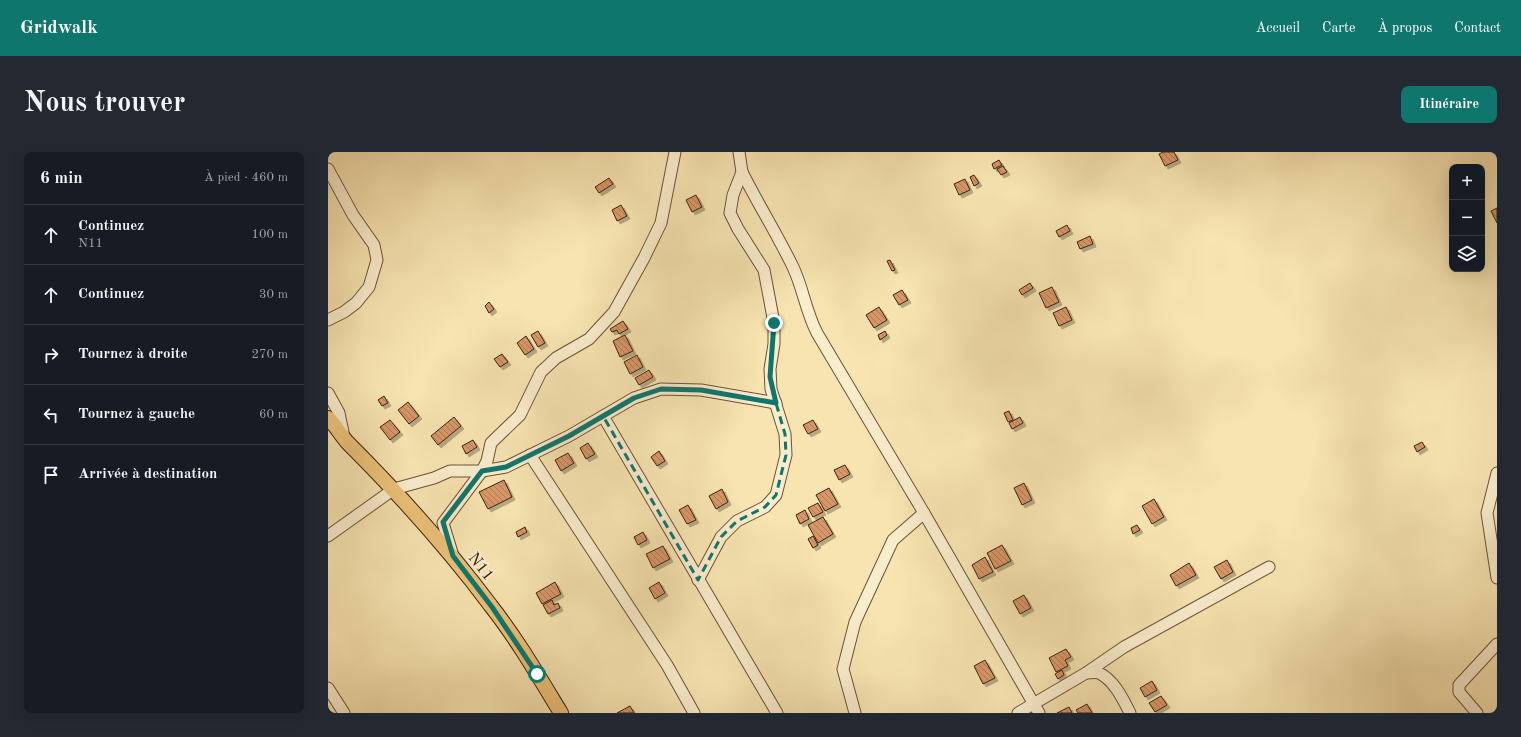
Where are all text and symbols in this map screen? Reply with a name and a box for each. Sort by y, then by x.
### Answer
text: Gridwalk [20,19,98,38]
text: Accueil [1256,21,1300,35]
text: Carte [1322,21,1355,35]
text: À propos [1377,21,1432,35]
text: Contact [1454,21,1501,35]
button: Itinéraire [1401,86,1497,123]
text: Nous trouver [24,90,185,118]
map controls [1449,164,1485,272]
button: + [1449,164,1485,200]
text: 6 min [40,170,83,187]
text: À pied · 460 m [204,171,288,184]
button: − [1449,200,1485,236]
text: Continuez [78,219,144,234]
icon: ahead [40,224,62,246]
text: 100 m [251,228,288,241]
button: layers [1449,236,1485,272]
text: N11 [78,237,103,250]
icon: ahead [40,284,62,306]
text: Continuez [78,287,144,302]
text: 30 m [259,288,288,301]
route end [765,314,783,332]
icon: right [40,344,62,366]
text: Tournez à droite [78,347,188,362]
text: 270 m [251,348,288,361]
icon: left [40,404,62,426]
text: Tournez à gauche [78,407,195,422]
text: 60 m [259,408,288,421]
icon: arrive [40,464,62,486]
text: Arrivée à destination [78,467,217,482]
street label: N11 [465,550,496,584]
route start [528,665,546,683]

